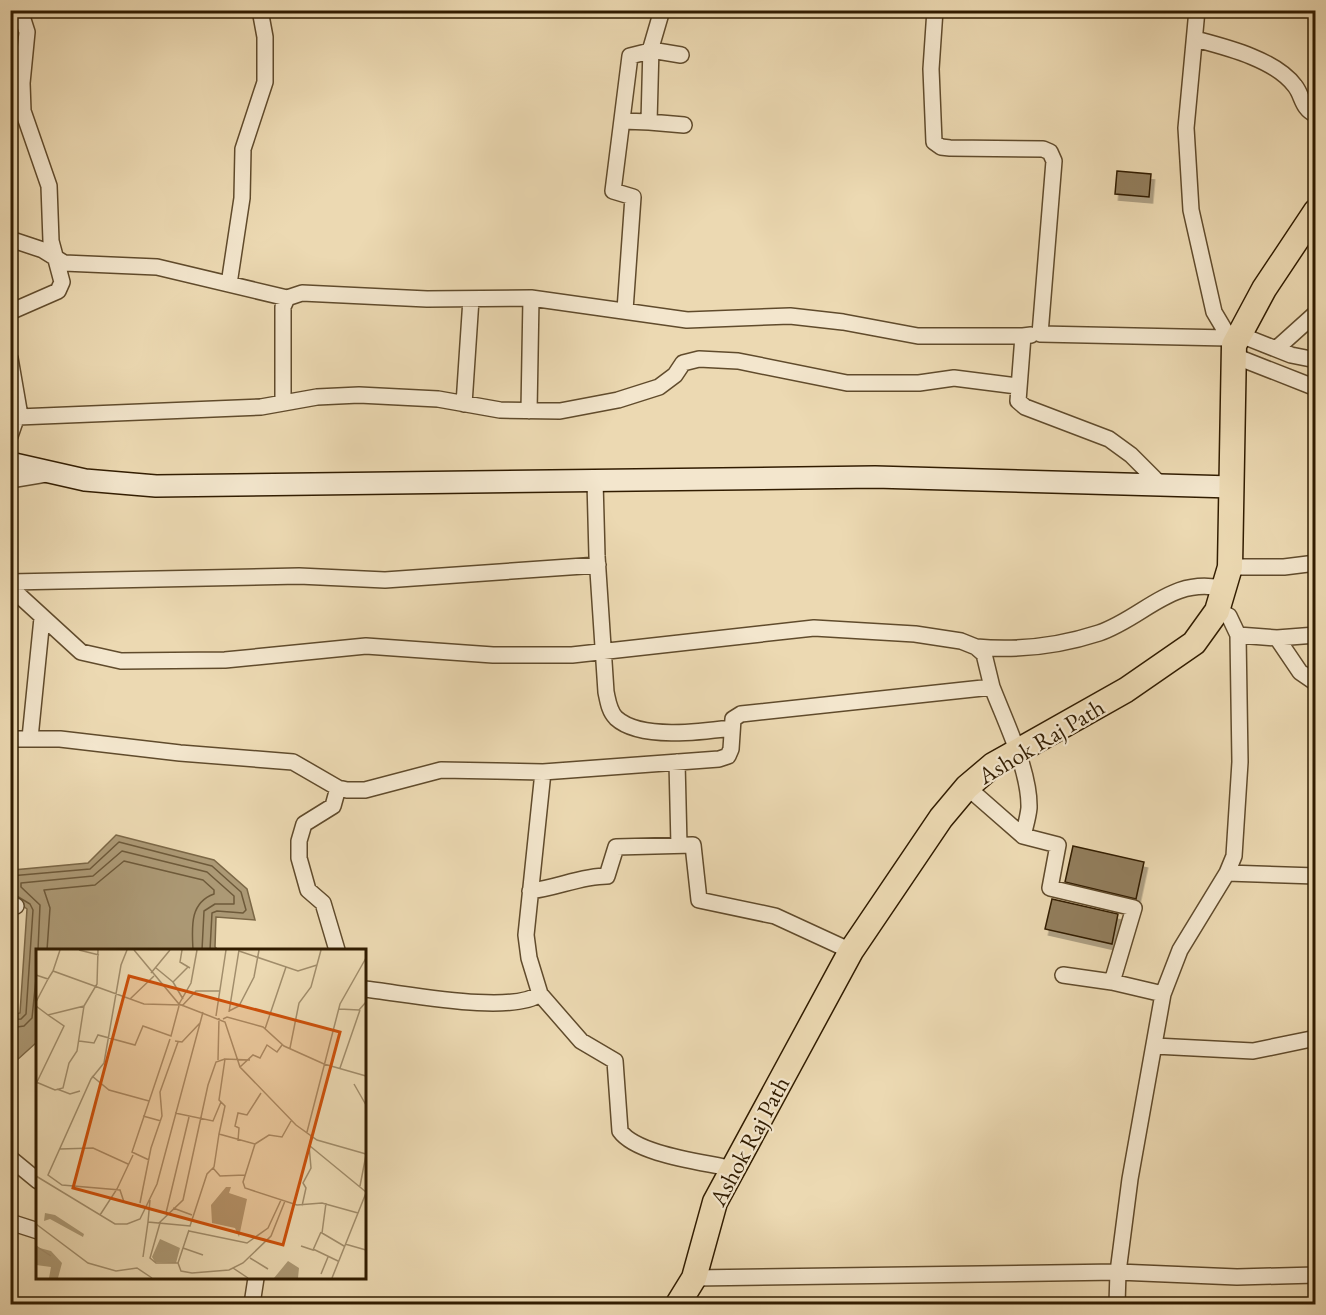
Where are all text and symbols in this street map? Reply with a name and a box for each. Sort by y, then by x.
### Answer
street label: Ashok Raj Path [971,691,1110,791]
inset map [36,949,366,1279]
street label: Ashok Raj Path [701,1071,796,1212]

